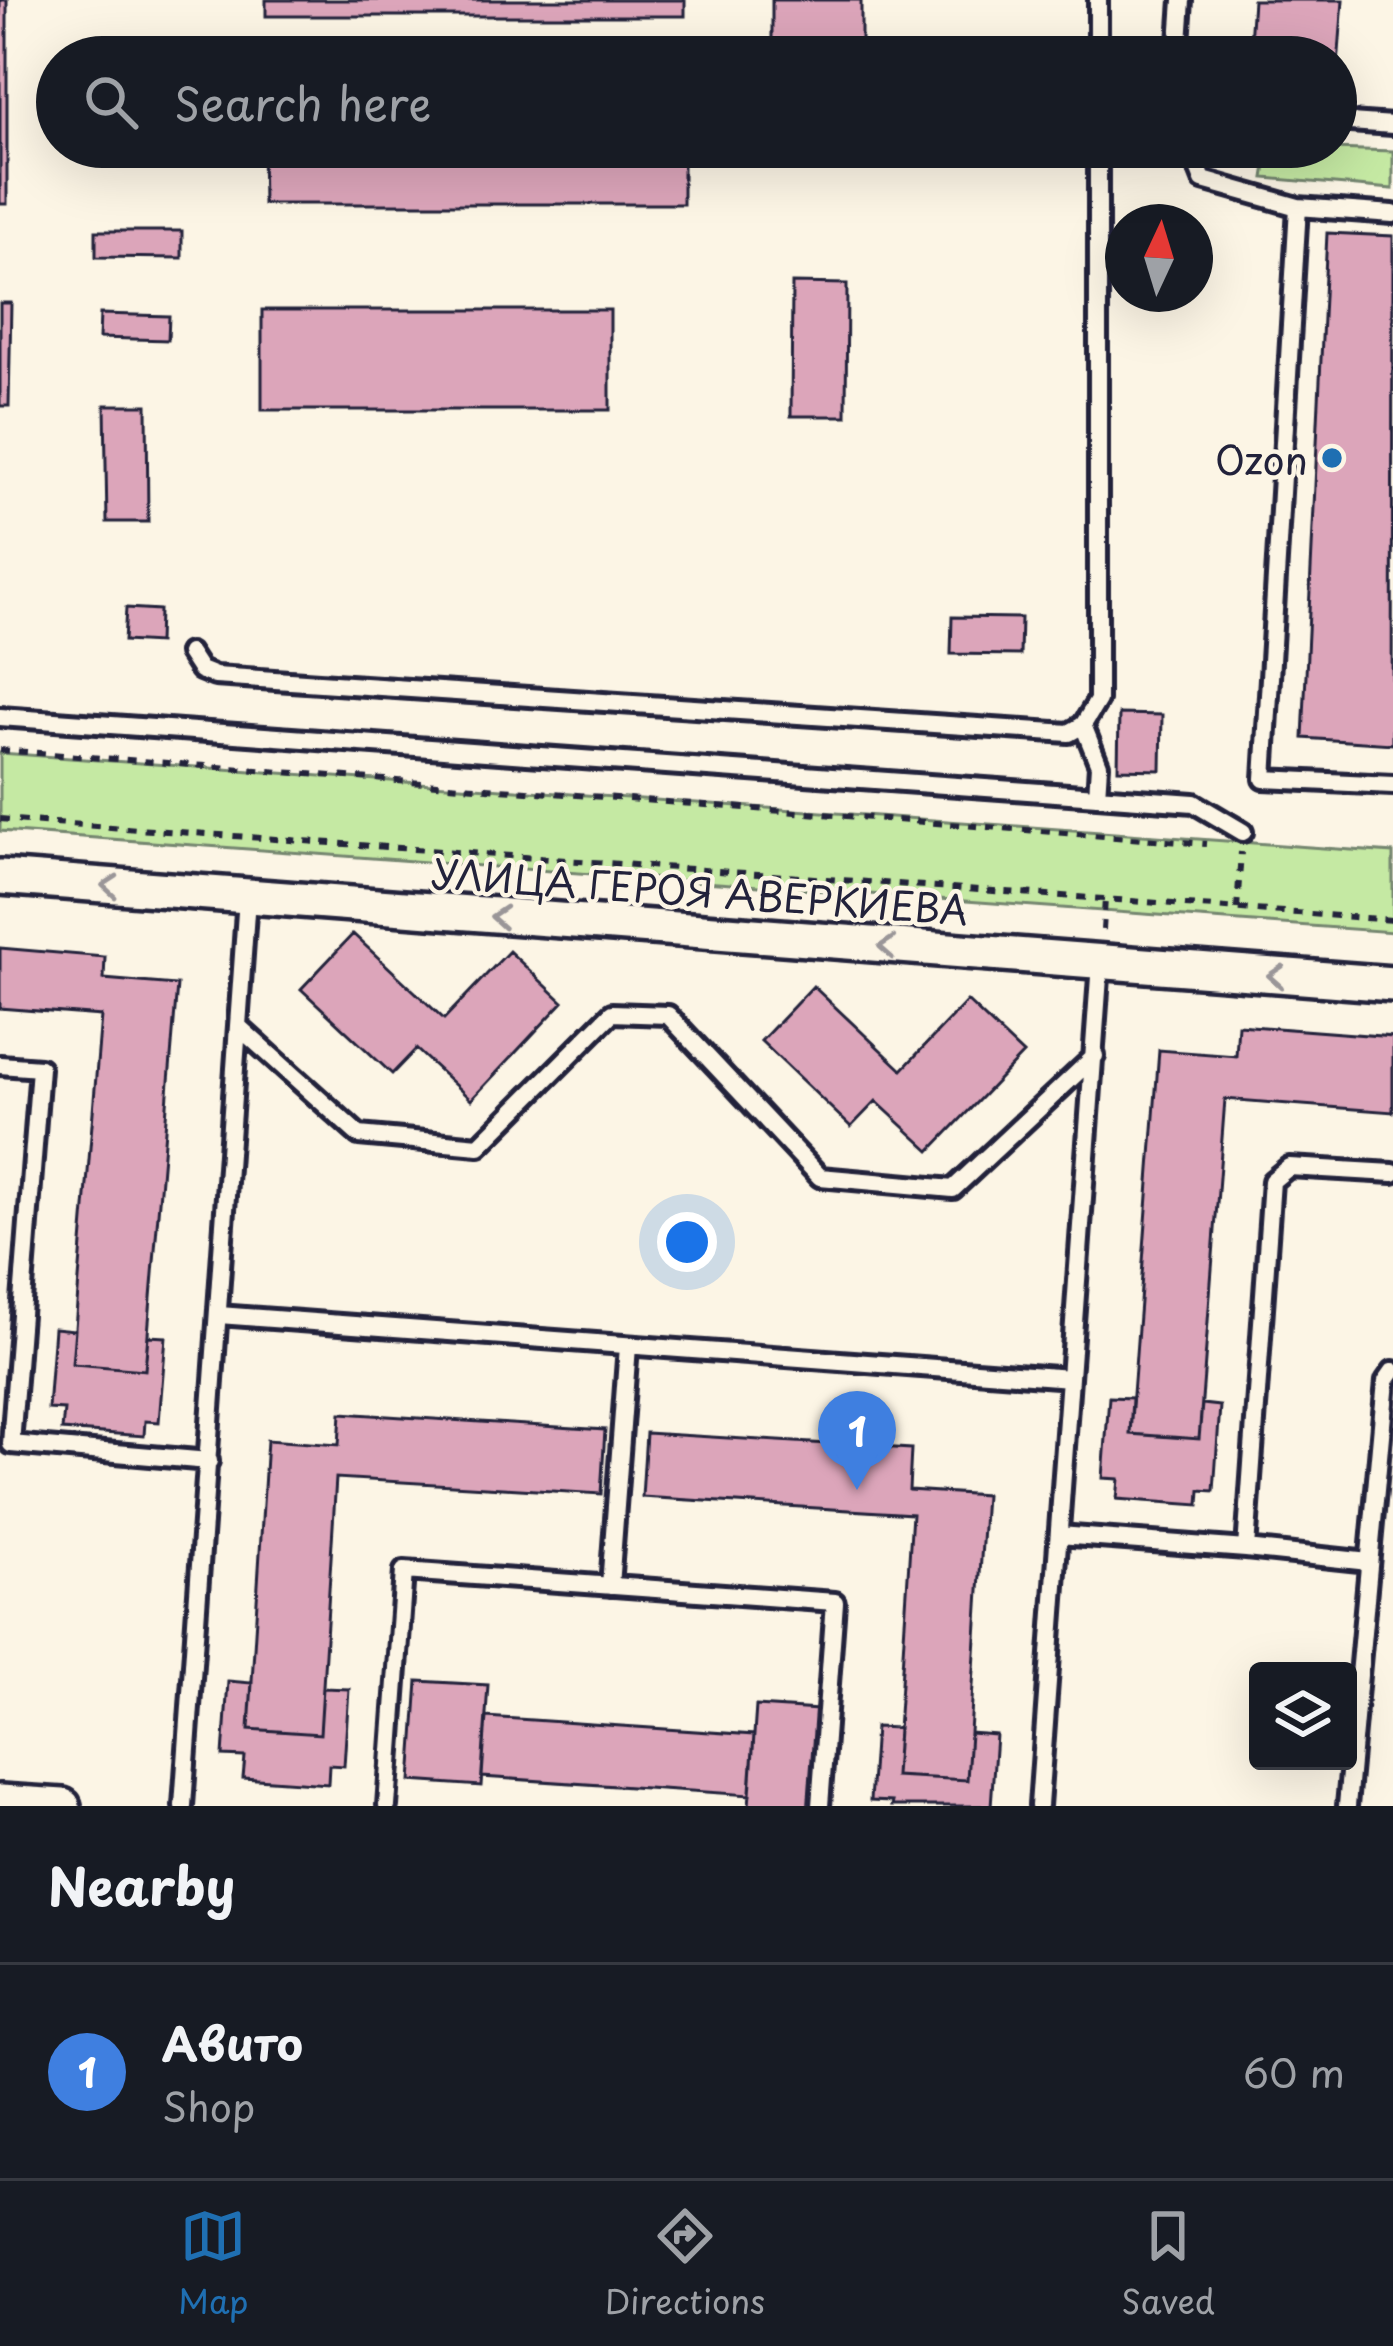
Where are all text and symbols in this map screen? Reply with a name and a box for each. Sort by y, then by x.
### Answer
search box [36,36,1357,168]
text: Search here [174,68,431,136]
icon: search [78,69,144,135]
north arrow [1105,204,1213,312]
place label: Ozon [1215,429,1308,488]
marker: Ozon [1319,445,1345,471]
street label: УЛИЦА ГЕРОЯ АВЕРКИЕВА [430,842,970,938]
one-way arrow [100,874,119,899]
one-way arrow [489,905,508,930]
one-way arrow [877,934,896,960]
one-way arrow [1266,963,1285,989]
your location [657,1212,717,1272]
pin: 1 [818,1391,896,1490]
map controls [1249,1662,1357,1770]
button: layers [1249,1662,1357,1770]
text: Nearby [48,1846,235,1923]
text: Авито [162,2008,303,2076]
text: 1 [78,2042,96,2101]
text: 60 m [1243,2042,1345,2101]
text: Shop [162,2076,255,2135]
tab: Map [178,2203,249,2325]
tab: Directions [605,2203,765,2325]
tab: Saved [1121,2203,1215,2325]

